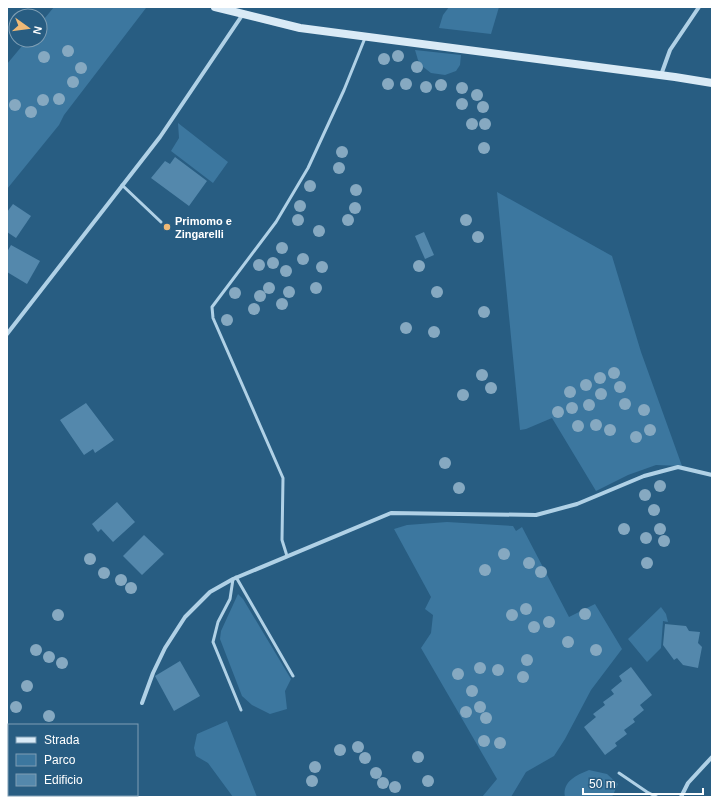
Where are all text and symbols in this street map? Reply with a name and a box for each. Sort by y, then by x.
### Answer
north arrow [8,8,48,48]
text: N [31,25,44,36]
place label: Primomo e Zingarelli [175,215,232,240]
marker: Primomo e Zingarelli [162,222,172,232]
legend [8,724,138,796]
text: Strada [44,733,80,747]
text: Parco [44,753,76,767]
scale bar [583,770,703,796]
text: Edificio [44,773,83,787]
text: 50 m [589,777,616,791]

